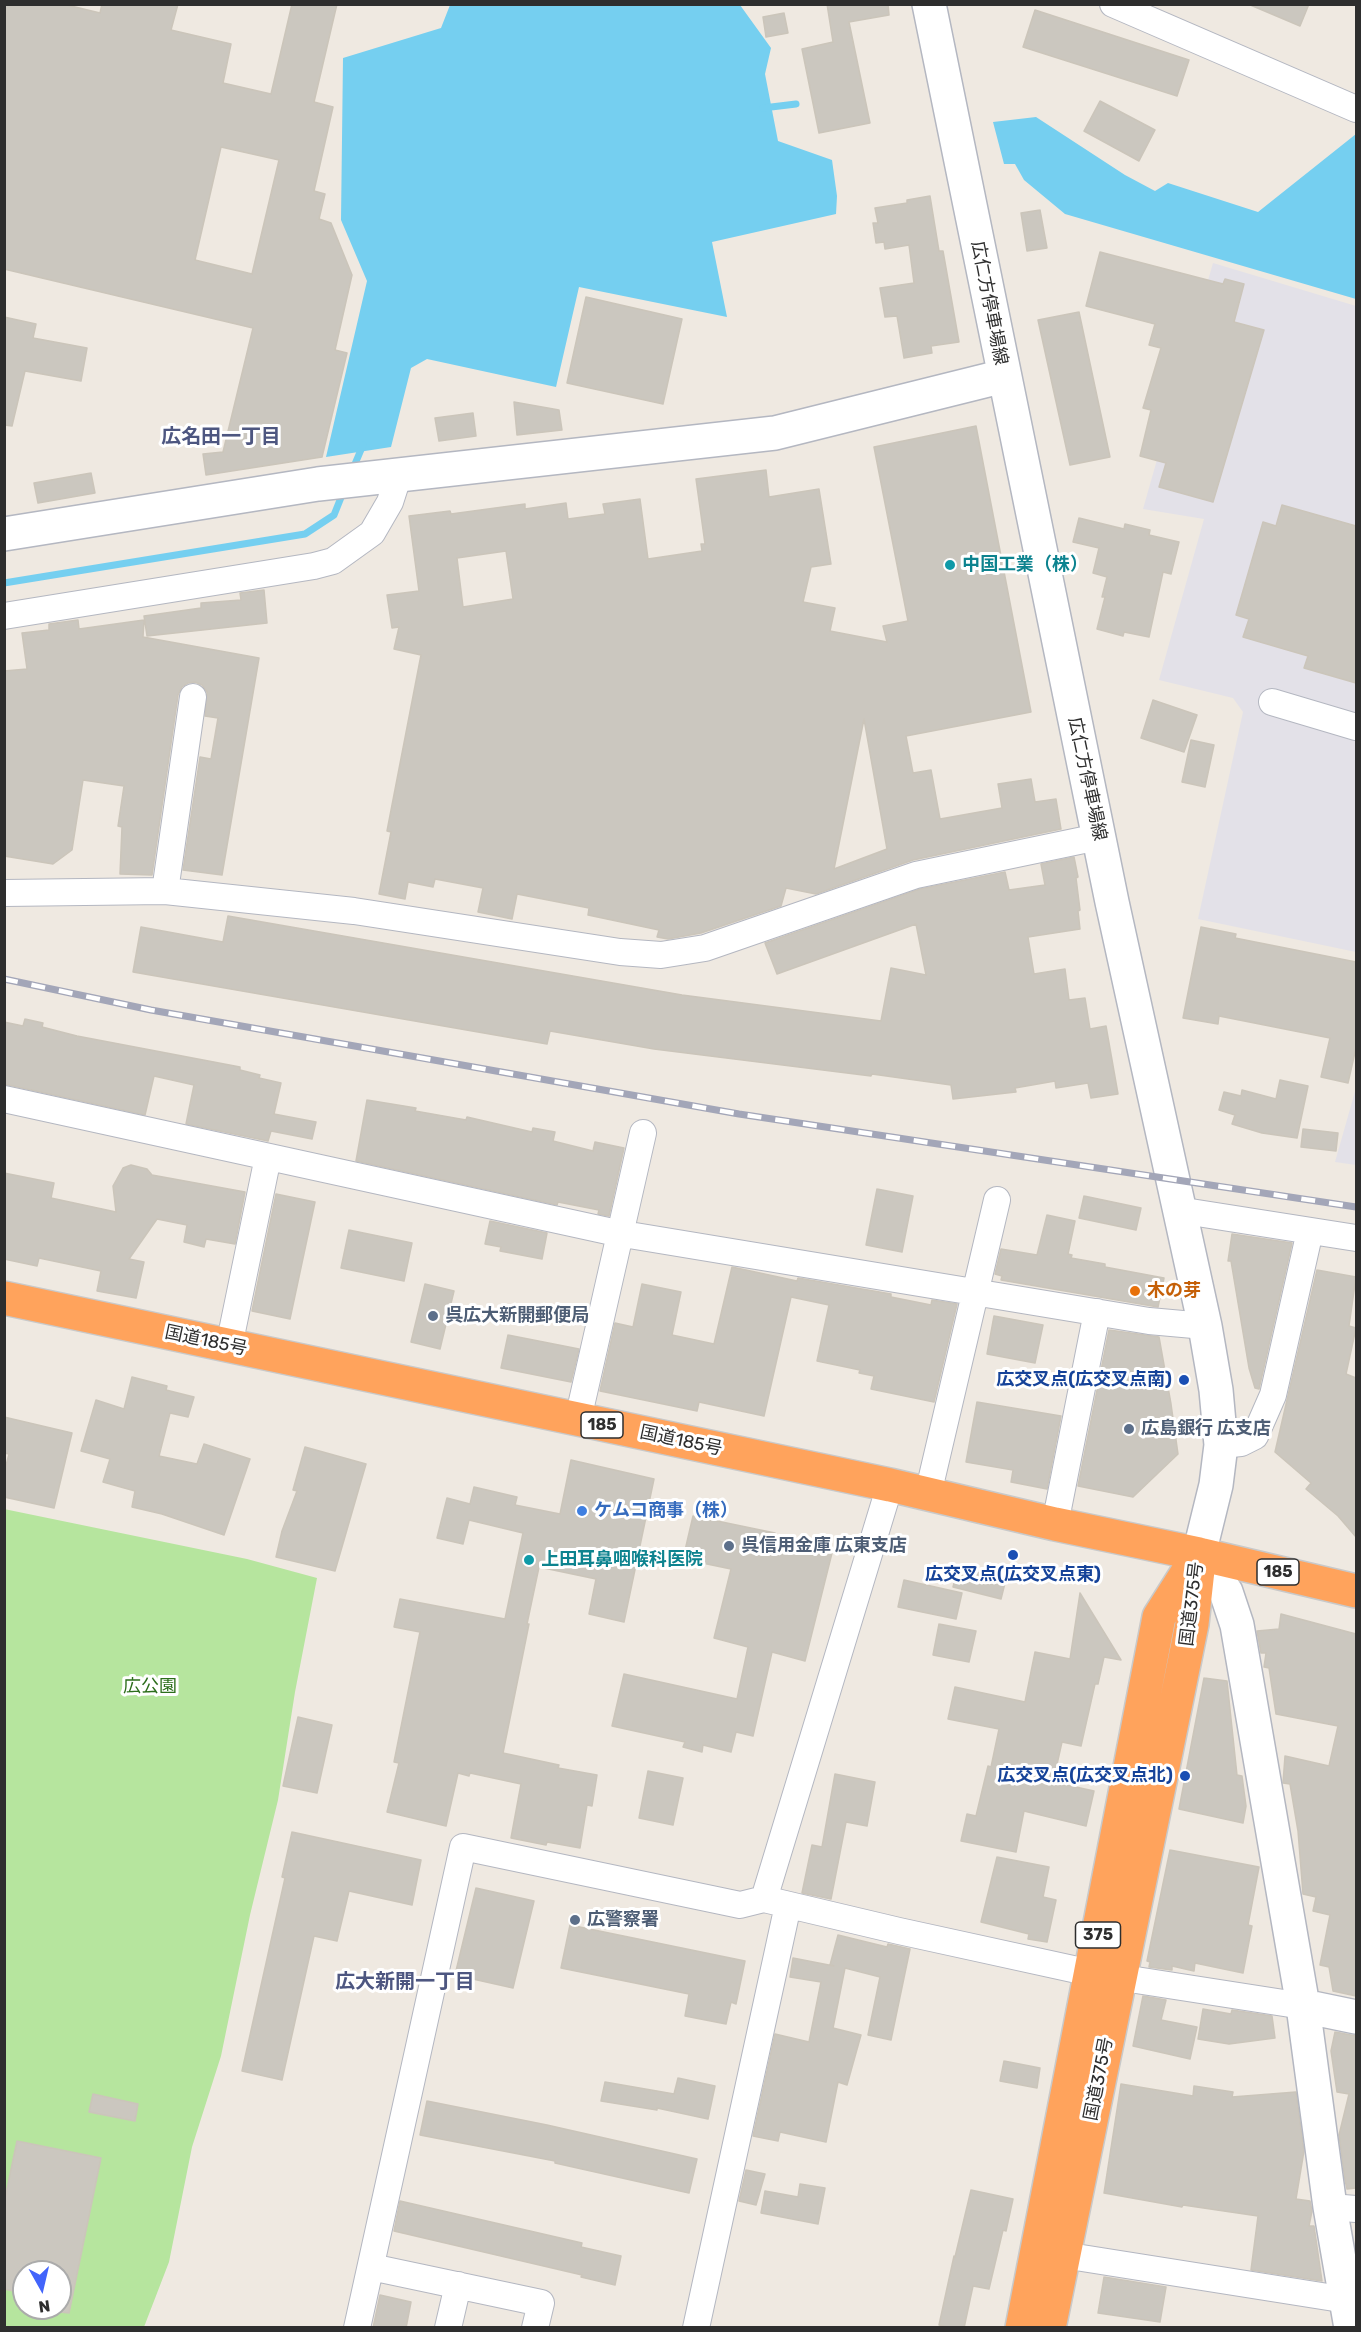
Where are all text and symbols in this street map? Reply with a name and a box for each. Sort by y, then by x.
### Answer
street label: 広仁方停車場線 [966,239,1012,367]
district label: 広名田一丁目 [161,425,281,449]
place label: 中国工業（株） [962,554,1088,576]
marker: 中国工業（株） [943,558,957,572]
street label: 広仁方停車場線 [1063,715,1111,843]
place label: 木の芽 [1147,1280,1201,1302]
marker: 木の芽 [1128,1284,1142,1298]
place label: 呉広大新開郵便局 [445,1305,589,1327]
marker: 呉広大新開郵便局 [426,1309,440,1323]
street label: 国道185号 [163,1322,249,1360]
place label: 広交叉点(広交叉点南) [996,1369,1172,1391]
marker: 広交叉点(広交叉点南) [1177,1373,1191,1387]
road number: 185 [581,1412,623,1438]
place label: 広島銀行 広支店 [1141,1418,1271,1440]
street label: 国道185号 [638,1422,724,1460]
marker: 広島銀行 広支店 [1122,1422,1136,1436]
place label: ケムコ商事（株） [594,1500,738,1522]
marker: ケムコ商事（株） [575,1504,589,1518]
place label: 呉信用金庫 広東支店 [741,1535,907,1557]
marker: 呉信用金庫 広東支店 [722,1539,736,1553]
marker: 広交叉点(広交叉点東) [1006,1548,1020,1562]
place label: 上田耳鼻咽喉科医院 [541,1549,703,1571]
marker: 上田耳鼻咽喉科医院 [522,1553,536,1567]
road number: 185 [1257,1559,1299,1585]
street label: 国道375号 [1176,1561,1208,1647]
place label: 広交叉点(広交叉点東) [925,1564,1101,1586]
park label: 広公園 [123,1676,177,1698]
place label: 広交叉点(広交叉点北) [997,1765,1173,1787]
marker: 広交叉点(広交叉点北) [1178,1769,1192,1783]
place label: 広警察署 [587,1909,659,1931]
marker: 広警察署 [568,1913,582,1927]
road number: 375 [1076,1922,1120,1948]
district label: 広大新開一丁目 [335,1970,475,1994]
street label: 国道375号 [1080,2035,1118,2123]
north arrow [12,2260,72,2320]
text: N [37,2296,51,2317]

